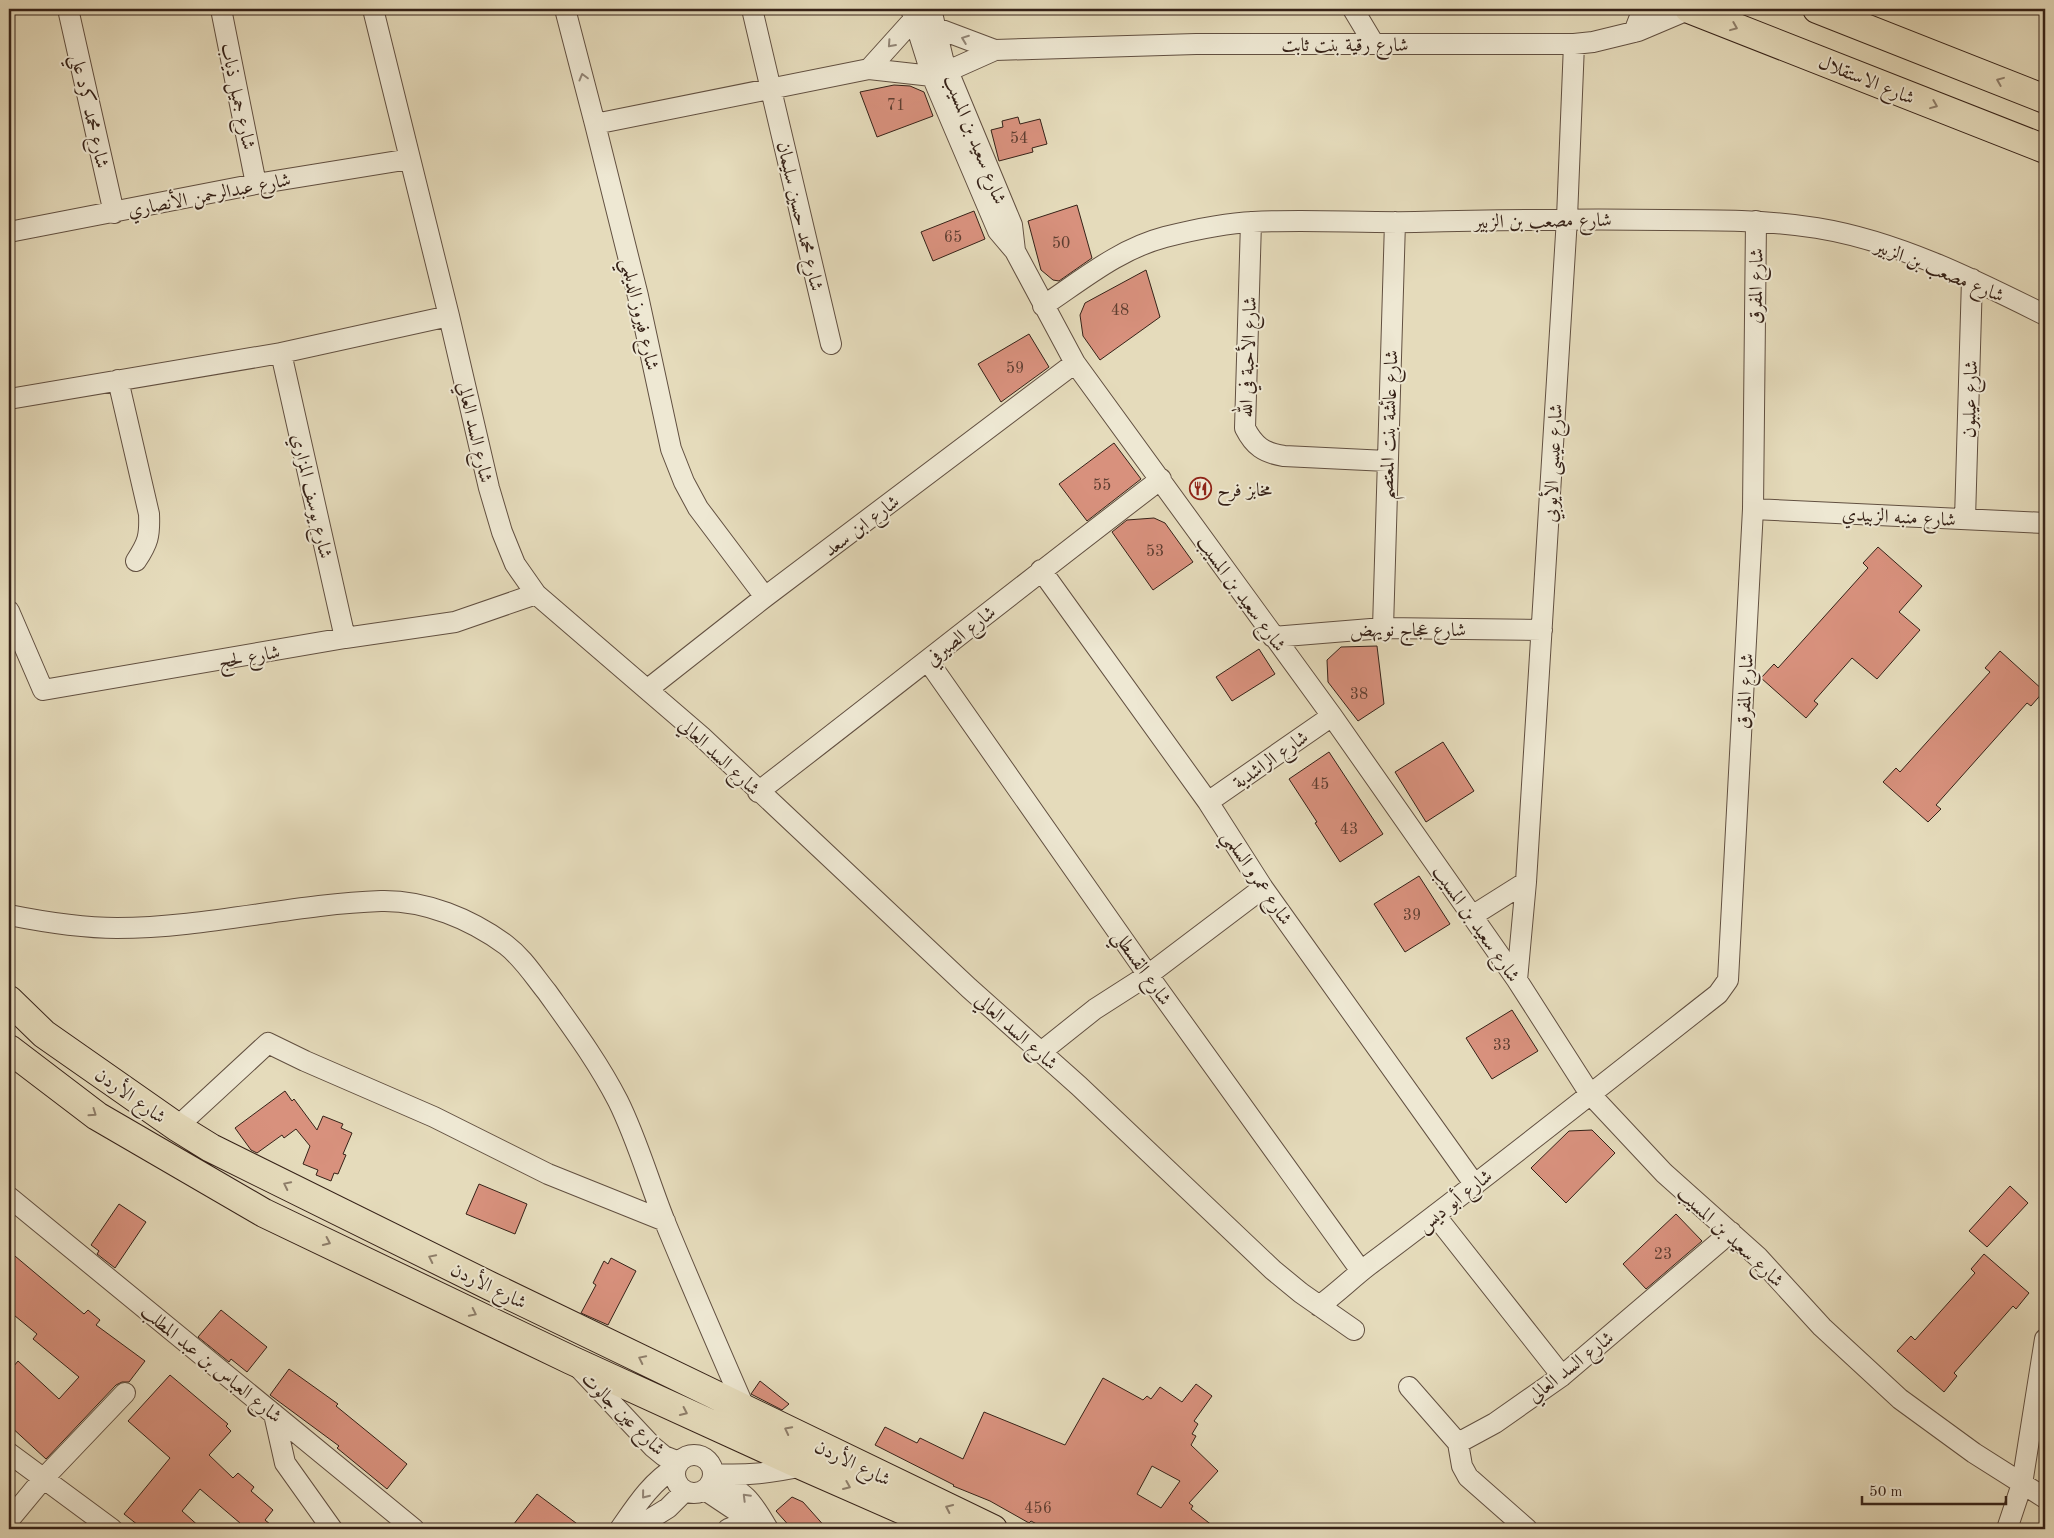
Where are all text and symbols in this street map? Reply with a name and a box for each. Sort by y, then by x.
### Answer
one-way arrow [1729,20,1738,31]
one-way arrow [961,35,970,45]
street label: شارع رقية بنت ثابت [1281,37,1409,60]
one-way arrow [888,39,897,48]
street label: شارع جميل ذياب [212,41,257,152]
street label: شارع محمد كرد علي [59,52,113,172]
street label: شارع الاستقلال [1814,53,1917,113]
one-way arrow [578,73,588,81]
street label: شارع سعيد بن المسيب [935,73,1008,209]
one-way arrow [1996,77,2005,87]
house number: 71 [887,98,905,114]
one-way arrow [1929,99,1938,110]
house number: 54 [1010,131,1028,147]
street label: شارع محمد حسين سليمان [768,140,825,294]
street label: شارع عبدالرحمن الأنصاري [125,165,293,226]
street label: شارع مصعب بن الزبير [1472,210,1612,237]
house number: 65 [944,230,962,246]
street label: شارع مصعب بن الزبير [1868,235,2007,311]
house number: 50 [1052,236,1070,252]
street label: شارع المفرق [1747,248,1772,324]
street label: شارع فيروز الديلمي [610,257,661,374]
street label: شارع الأحبة في الله [1231,296,1265,418]
house number: 48 [1111,303,1129,319]
street label: شارع عائشة بنت المعتصم [1375,350,1411,501]
street label: شارع عيلبون [1961,360,1986,438]
house number: 59 [1006,361,1024,377]
street label: شارع السد العالي [449,380,494,486]
street label: شارع عيسى الأيوبي [1536,403,1571,523]
street label: شارع يوسف المزاري [283,432,334,562]
restaurant icon: مخابز فرح [1189,477,1213,501]
house number: 55 [1093,478,1111,494]
place label: مخابز فرح [1217,482,1272,507]
street label: شارع ابن سعد [821,493,906,564]
street label: شارع منبه الزبيدي [1841,504,1956,535]
street label: شارع سعيد بن المسيب [1189,533,1288,658]
house number: 53 [1146,544,1164,560]
street label: شارع الصيرفي [923,603,1002,674]
street label: شارع عجاج نويهض [1350,622,1466,647]
street label: شارع لحج [217,644,283,679]
street label: شارع المفرق [1735,653,1762,730]
house number: 38 [1350,687,1368,703]
street label: شارع السد العالي [671,716,763,803]
street label: شارع الراشدية [1229,727,1315,797]
house number: 45 [1311,777,1329,793]
house number: 43 [1340,822,1358,838]
street label: شارع عمرو السلمي [1212,828,1294,933]
street label: شارع سعيد بن المسيب [1424,863,1522,989]
house number: 39 [1403,908,1421,924]
street label: شارع القسطلي [1103,927,1174,1013]
street label: شارع السد العالي [968,991,1060,1077]
house number: 33 [1493,1038,1511,1054]
street label: شارع الأردن [88,1061,172,1132]
one-way arrow [87,1107,97,1116]
street label: شارع أبو ديس [1411,1163,1499,1240]
one-way arrow [283,1181,292,1191]
street label: شارع سعيد بن المسيب [1670,1184,1786,1295]
one-way arrow [322,1236,331,1247]
house number: 23 [1654,1247,1672,1263]
one-way arrow [428,1253,437,1264]
street label: شارع الأردن [445,1255,531,1317]
street label: شارع العباس بن عبد المطلب [134,1302,284,1431]
one-way arrow [468,1306,477,1317]
street label: شارع السد العالي [1525,1329,1621,1410]
one-way arrow [638,1355,647,1365]
street label: شارع عين جالوت [574,1370,667,1463]
one-way arrow [679,1405,688,1416]
one-way arrow [784,1426,793,1436]
street label: شارع الأردن [809,1432,895,1494]
scale bar [1862,1473,2005,1505]
one-way arrow [842,1479,851,1490]
text: 50 m [1869,1485,1903,1500]
one-way arrow [642,1489,650,1498]
one-way arrow [742,1494,751,1503]
house number: 456 [1024,1501,1052,1517]
one-way arrow [945,1504,954,1515]

